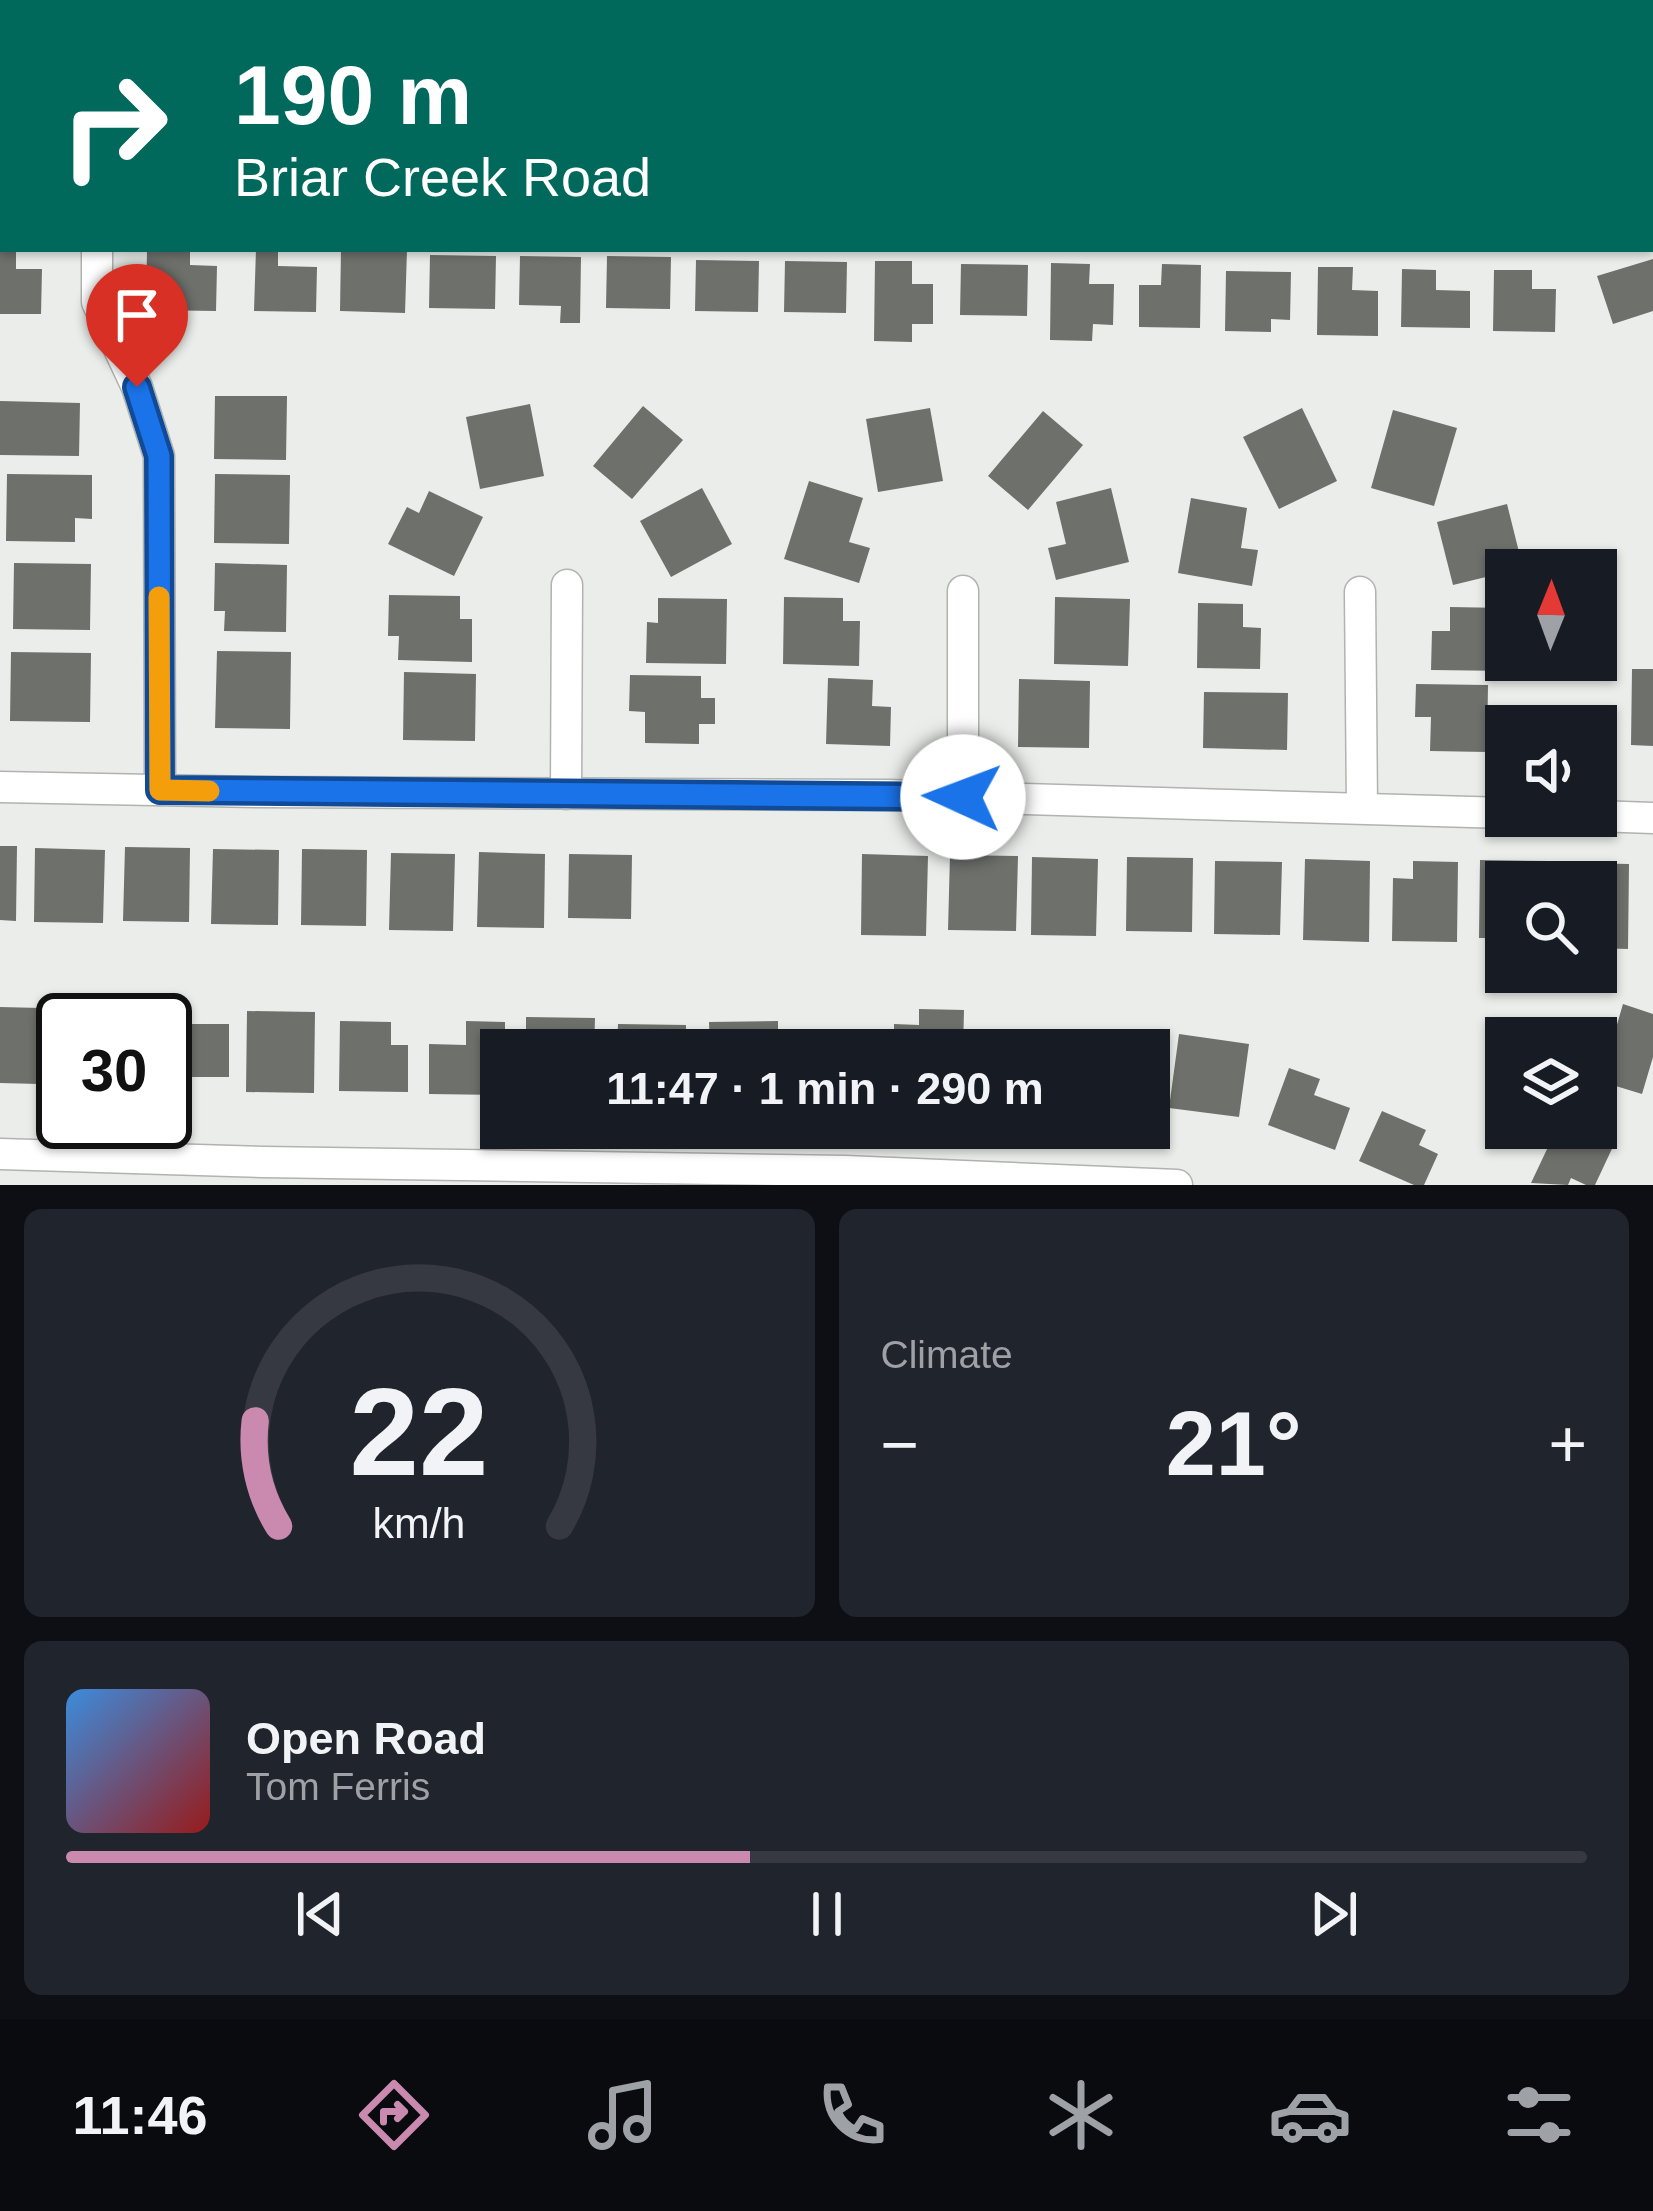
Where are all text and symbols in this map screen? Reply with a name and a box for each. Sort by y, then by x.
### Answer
icon: right [36,48,192,204]
text: 190 m [234,48,472,142]
text: Briar Creek Road [234,147,651,207]
pin [86,264,188,387]
icon: arrive [104,282,170,348]
north arrow [1485,549,1617,681]
map controls [1485,549,1617,1149]
button: sound [1485,705,1617,837]
position arrow [900,734,1026,860]
button: search [1485,861,1617,993]
speed limit sign: 30 [36,993,192,1149]
button: layers [1485,1017,1617,1149]
text: 11:47 · 1 min · 290 m [606,1063,1044,1114]
text: Climate [881,1333,1013,1376]
text: 22 [350,1362,489,1501]
text: 21° [1166,1394,1302,1494]
text: − [881,1407,919,1481]
text: + [1548,1407,1587,1481]
text: km/h [373,1499,466,1547]
text: Open Road [246,1713,486,1764]
text: Tom Ferris [246,1765,430,1808]
icon: previous [287,1881,353,1947]
icon: pause [794,1881,860,1947]
icon: next [1301,1881,1367,1947]
icon: directions [352,2073,436,2157]
icon: music [581,2073,665,2157]
icon: phone [810,2073,894,2157]
icon: climate [1039,2073,1123,2157]
icon: car [1268,2073,1352,2157]
icon: filters [1497,2073,1581,2157]
text: 11:46 [72,2085,208,2145]

